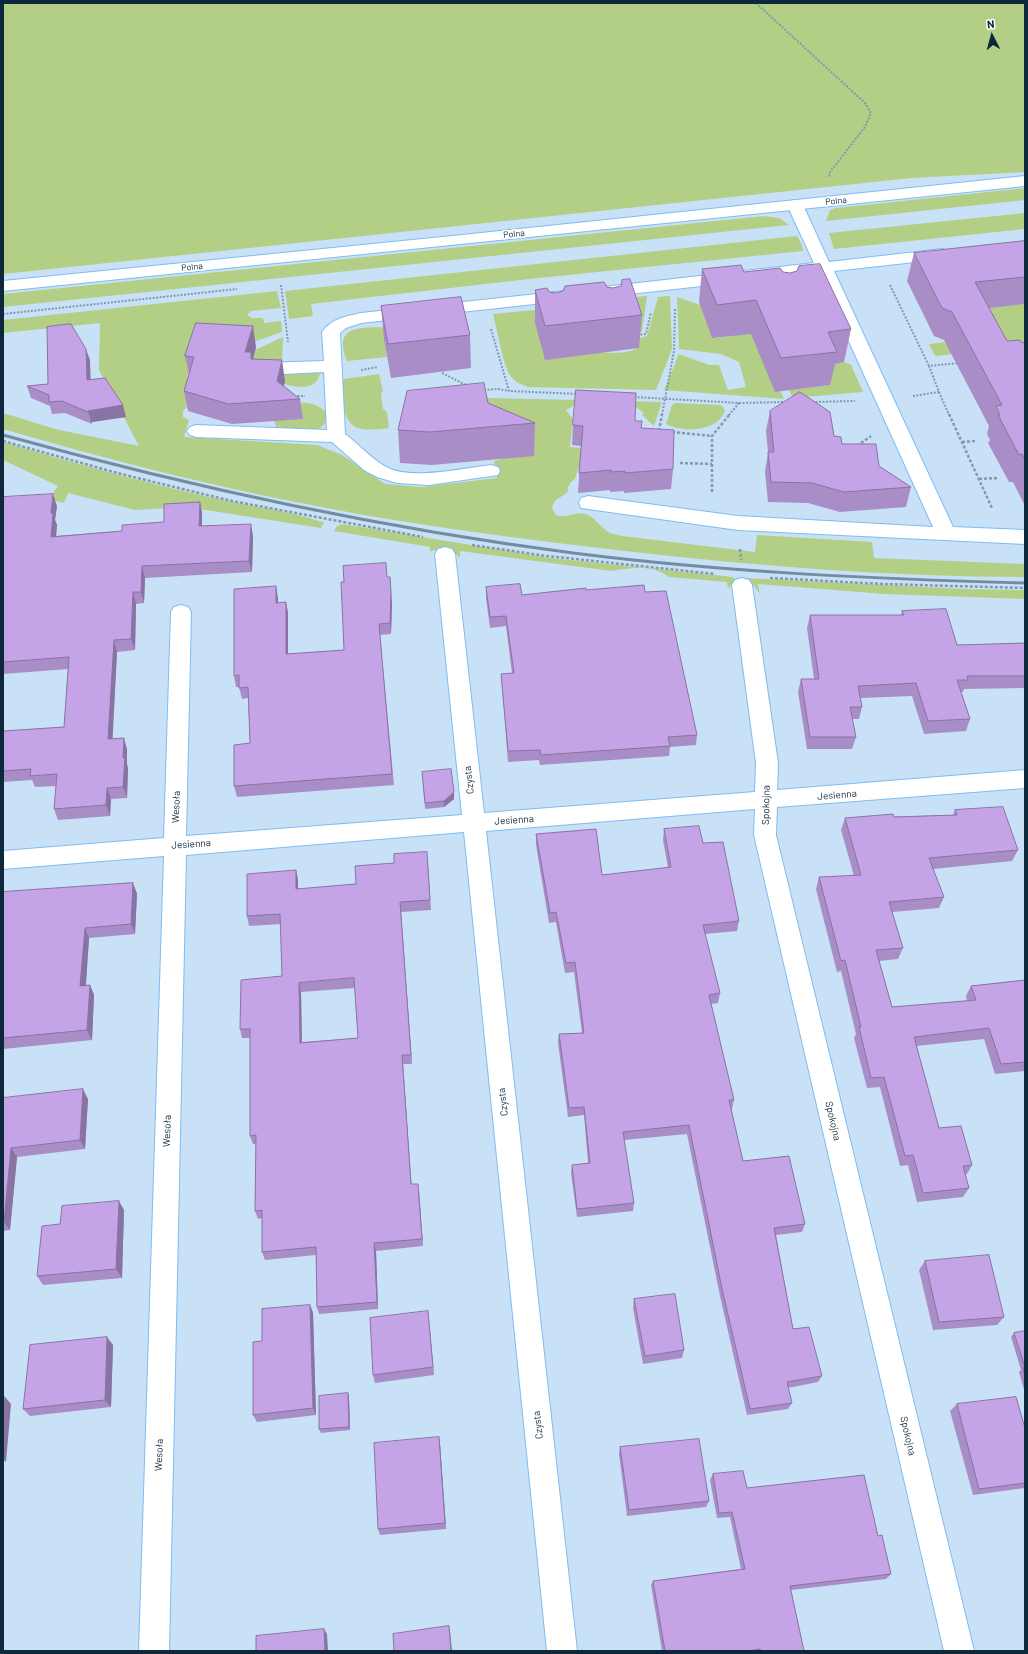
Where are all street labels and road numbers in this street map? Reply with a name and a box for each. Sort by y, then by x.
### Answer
street label: Polna [825,195,847,207]
street label: Polna [503,228,525,240]
street label: Polna [181,261,203,273]
street label: Czysta [462,765,476,795]
street label: Spokojna [760,785,772,825]
street label: Jesienna [817,787,857,803]
street label: Wesoła [169,791,183,823]
street label: Jesienna [494,813,534,827]
street label: Jesienna [171,837,211,851]
street label: Czysta [496,1087,510,1117]
street label: Spokojna [823,1100,843,1142]
street label: Wesoła [160,1115,174,1147]
street label: Czysta [531,1410,545,1440]
street label: Spokojna [898,1415,918,1457]
street label: Wesoła [152,1439,166,1471]

